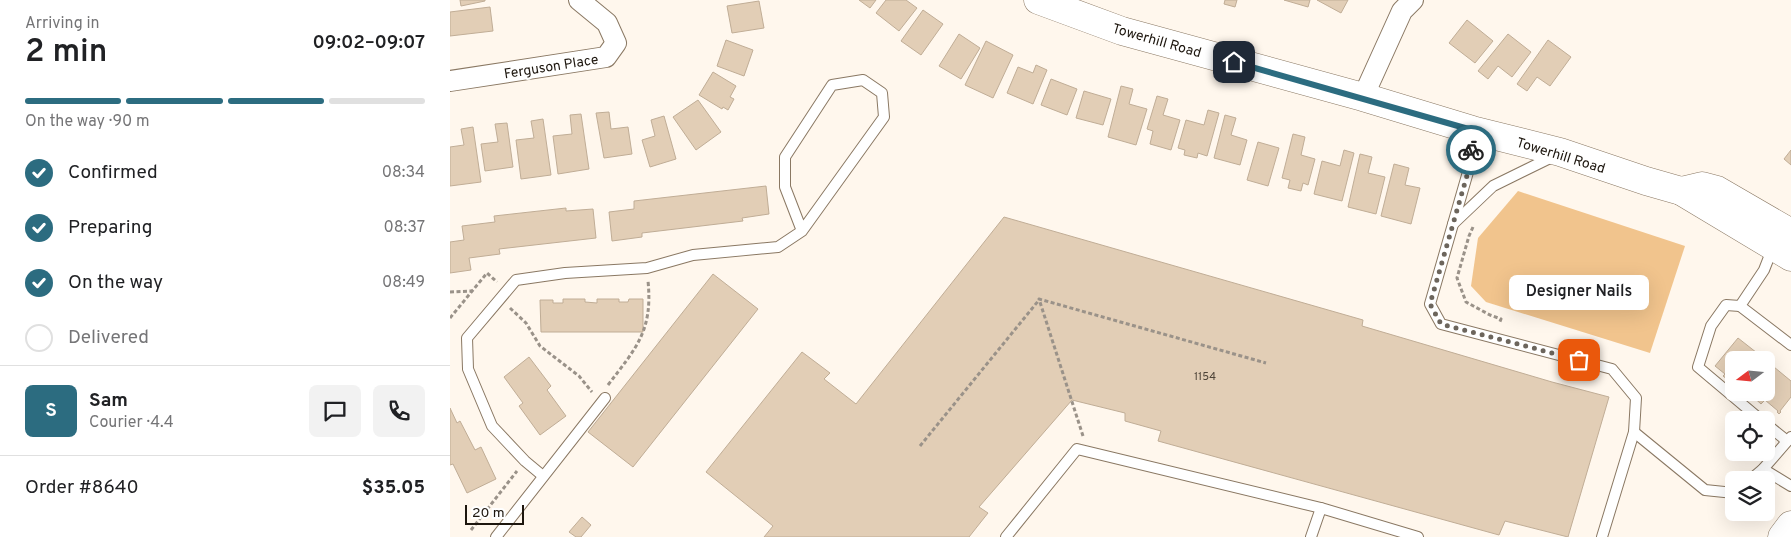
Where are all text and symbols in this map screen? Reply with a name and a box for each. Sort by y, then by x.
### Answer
text: Arriving in [25,14,100,34]
street label: Towerhill Road [1110,21,1203,62]
text: 09:02–09:07 [312,31,425,55]
text: 2 min [25,33,107,73]
pin [1213,41,1255,83]
icon: home [1220,48,1248,76]
street label: Ferguson Place [503,52,600,83]
text: On the way · 90 m [25,112,150,132]
courier [1446,125,1496,175]
street label: Towerhill Road [1514,135,1607,178]
icon: bike [1457,136,1485,164]
icon: check [25,159,53,187]
text: Confirmed [68,161,158,185]
text: 08:34 [382,163,425,183]
icon: check [25,214,53,242]
text: Preparing [68,216,152,240]
text: 08:37 [384,218,425,238]
icon: check [25,269,53,297]
text: On the way [68,271,163,295]
text: 08:49 [382,273,425,293]
callout: Designer Nails [1509,275,1649,310]
text: Designer Nails [1526,282,1632,302]
text: Delivered [68,326,149,350]
pin [1558,339,1600,381]
icon: bag [1565,346,1593,374]
north arrow [1725,351,1775,401]
map controls [1725,351,1775,521]
house number: 1154 [1194,370,1216,384]
button: chat [309,385,361,437]
button: phone [373,385,425,437]
text: Sam [89,389,128,413]
text: S [45,399,57,423]
button: locate [1725,411,1775,461]
text: Courier · 4.4 [89,413,174,433]
button: layers [1725,471,1775,521]
text: Order #8640 [25,476,139,500]
text: $35.05 [362,476,425,500]
scale bar [465,502,524,525]
text: 20 m [472,505,505,522]

